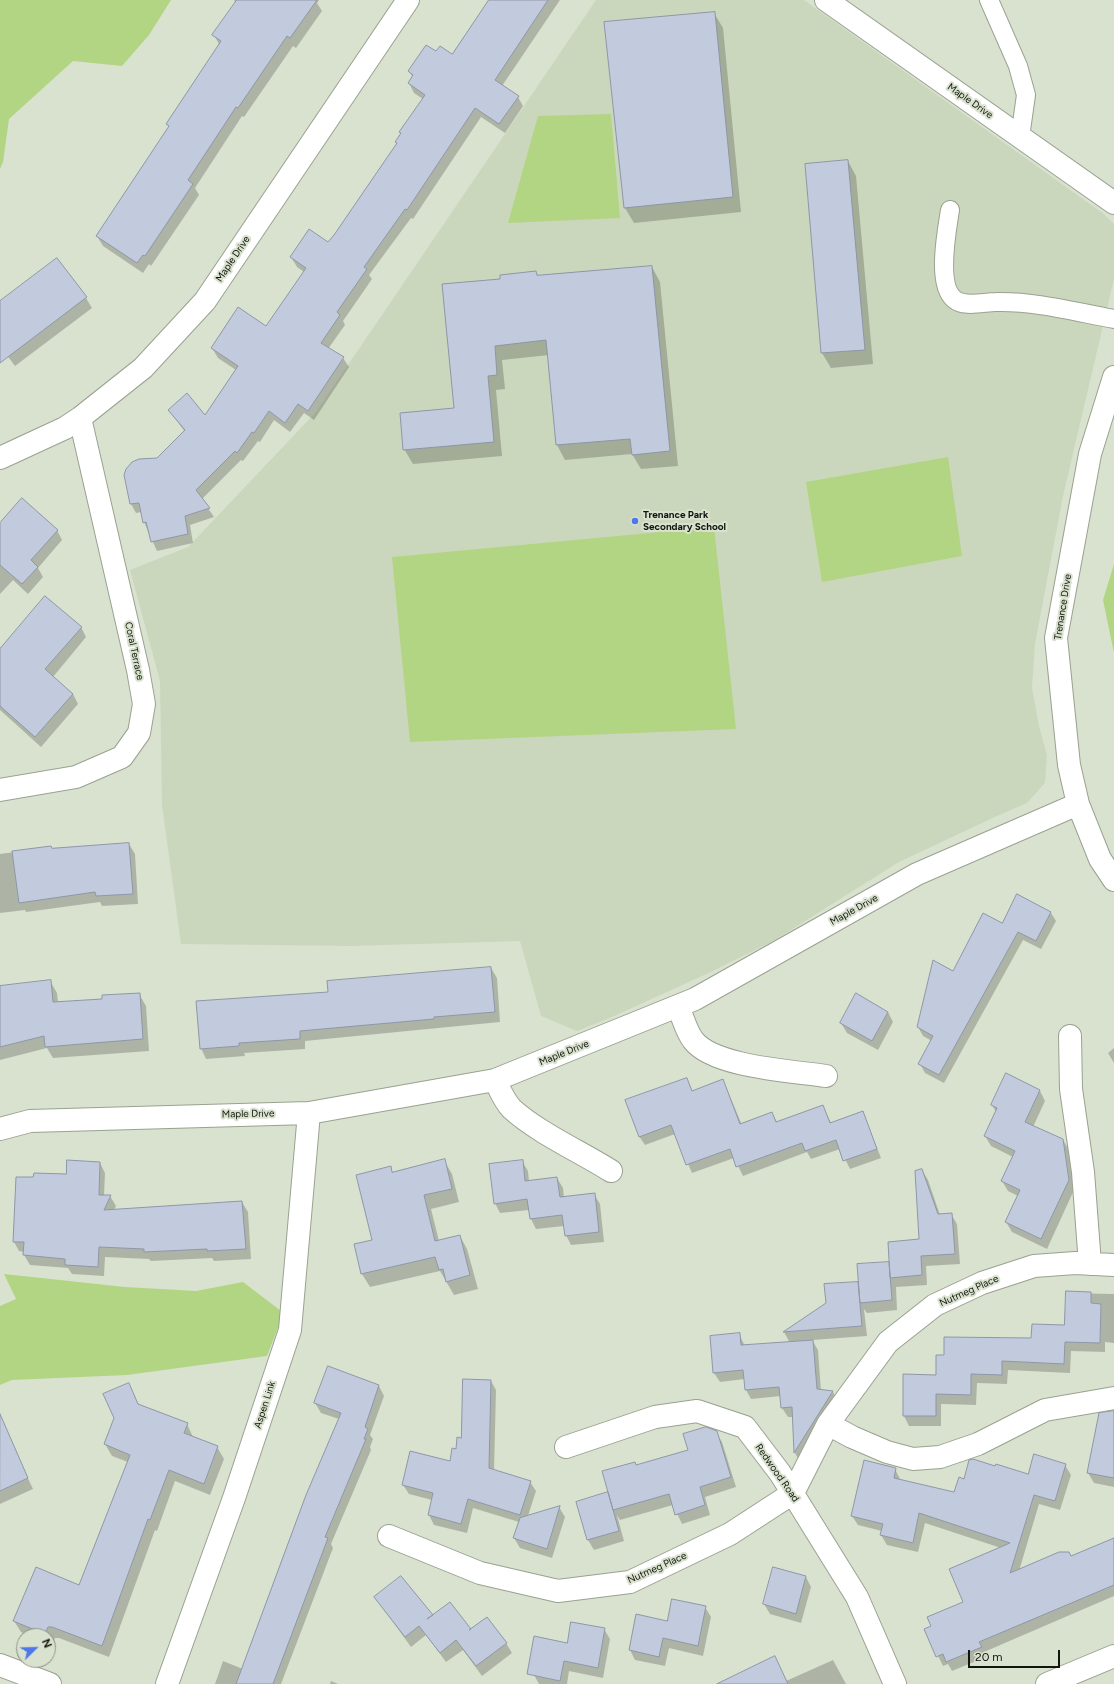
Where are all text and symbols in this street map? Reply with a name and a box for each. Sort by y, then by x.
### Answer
street label: Maple Drive [945,81,995,121]
street label: Maple Drive [213,234,253,284]
place label: Trenance Park Secondary School [643,509,726,532]
marker: Trenance Park Secondary School [630,516,640,526]
street label: Trenance Drive [1052,573,1074,641]
street label: Coral Terrace [122,621,146,681]
street label: Maple Drive [828,892,880,928]
street label: Maple Drive [537,1038,591,1068]
street label: Maple Drive [222,1108,274,1120]
street label: Nutmeg Place [938,1273,1000,1309]
street label: Aspen Link [252,1380,278,1430]
street label: Redwood Road [753,1442,801,1504]
street label: Nutmeg Place [626,1550,688,1586]
north arrow [16,1628,56,1668]
text: N [39,1637,54,1650]
scale bar [970,1642,1062,1668]
text: 20 m [975,1650,1003,1664]

